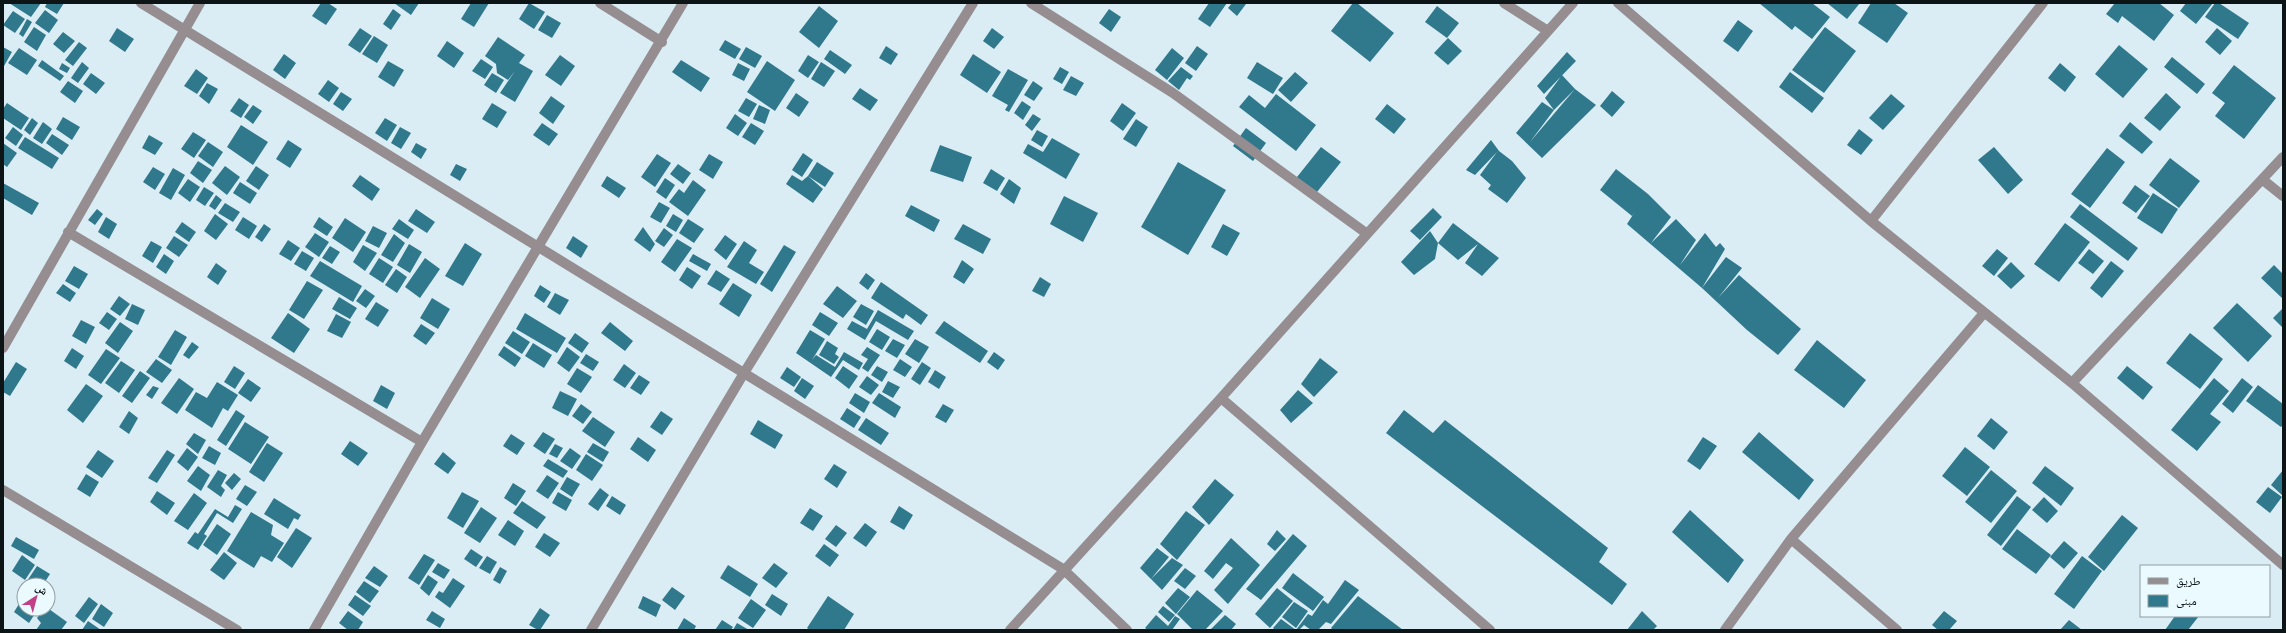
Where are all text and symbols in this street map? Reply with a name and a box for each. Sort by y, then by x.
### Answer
legend [2140,565,2270,617]
text: طريق [2176,572,2201,588]
north arrow [16,577,56,617]
text: ش [32,579,52,599]
text: مبنى [2176,592,2197,608]

